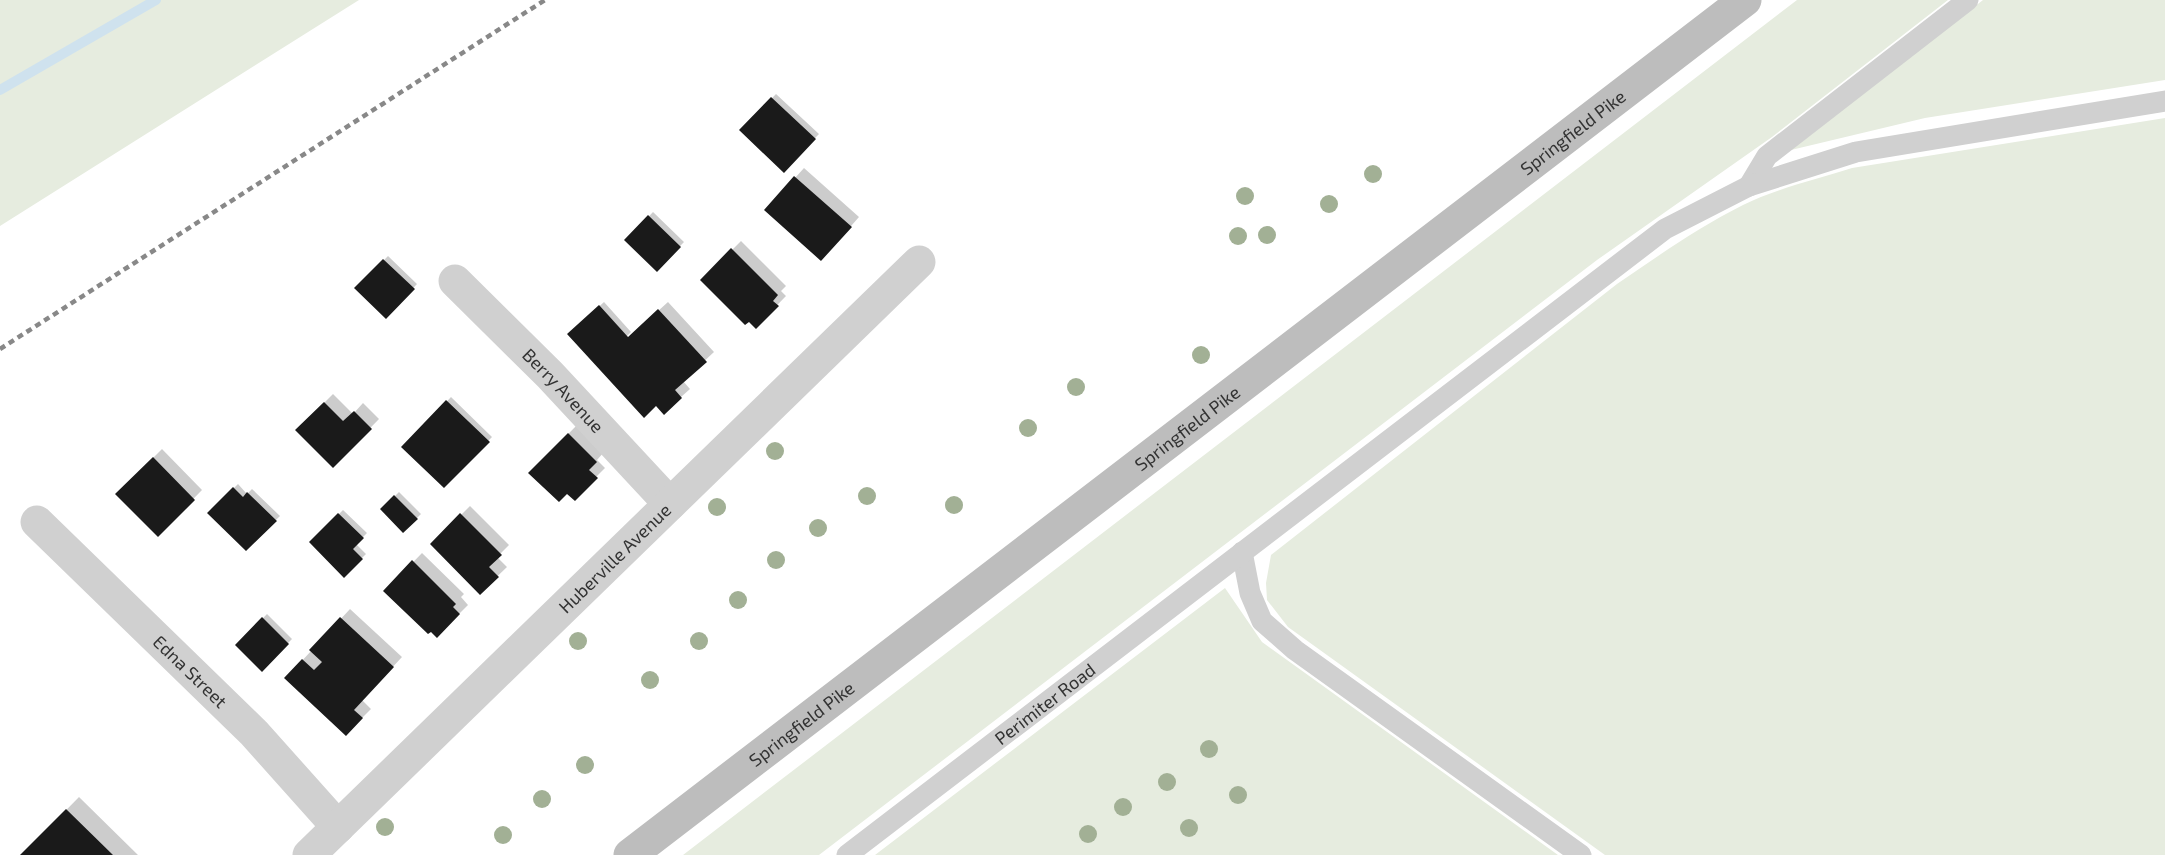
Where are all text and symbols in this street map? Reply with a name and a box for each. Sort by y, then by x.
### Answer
street label: Springfield Pike [1516,85,1630,179]
street label: Berry Avenue [518,343,609,437]
street label: Springfield Pike [1130,381,1244,475]
street label: Huberville Avenue [554,499,675,617]
street label: Edna Street [149,630,232,712]
street label: Perimiter Road [990,658,1099,749]
street label: Springfield Pike [744,676,858,771]

